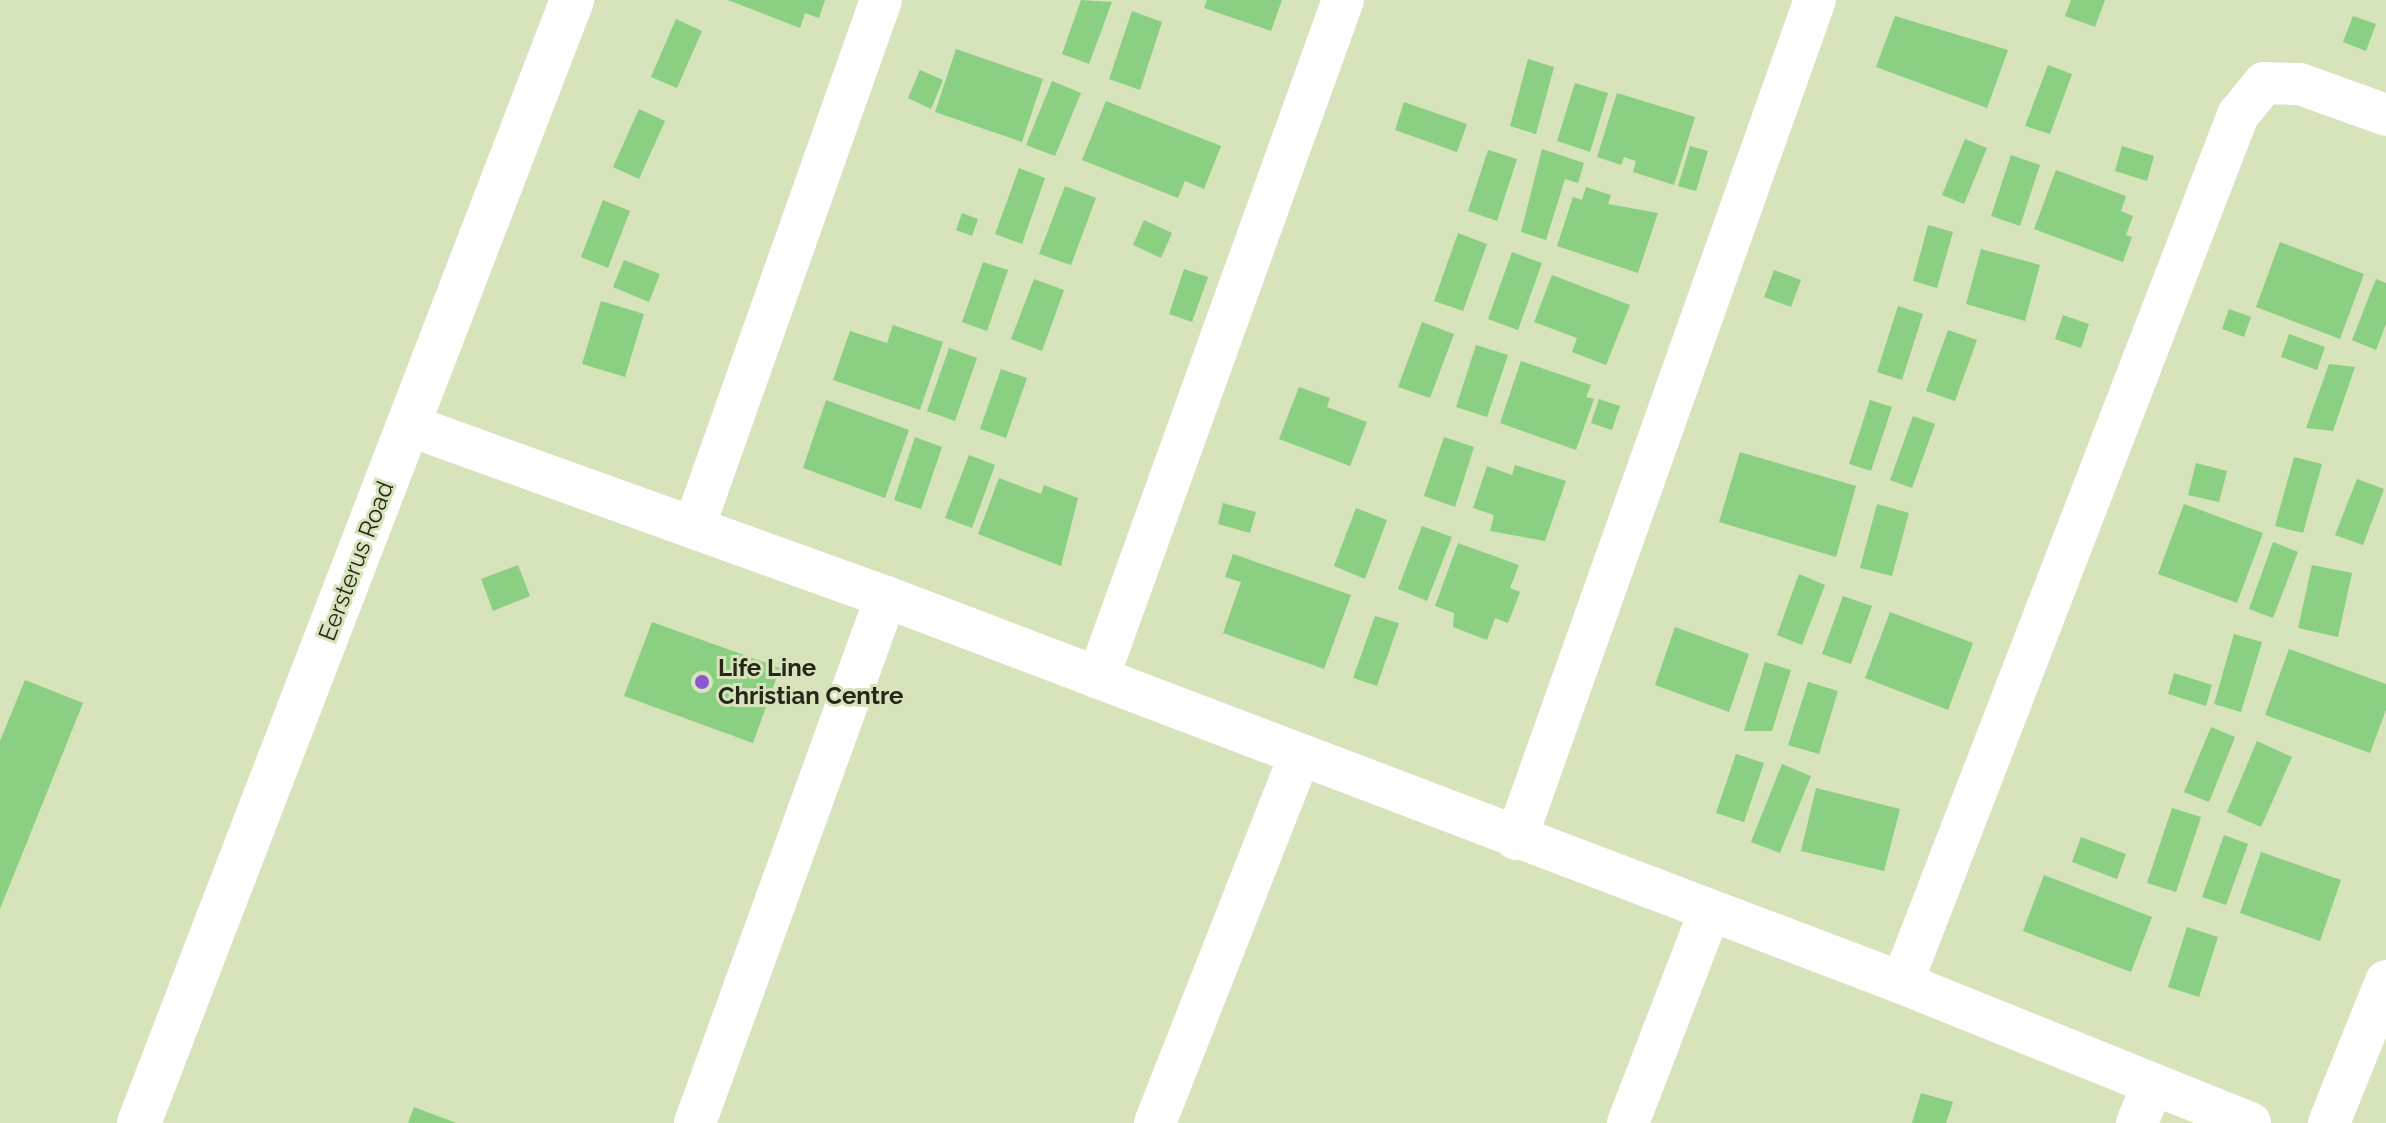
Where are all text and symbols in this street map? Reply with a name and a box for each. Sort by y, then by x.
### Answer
street label: Eersterus Road [312,477,400,645]
place label: Life Line Christian Centre [718,654,903,710]
marker: Life Line Christian Centre [693,673,711,691]

